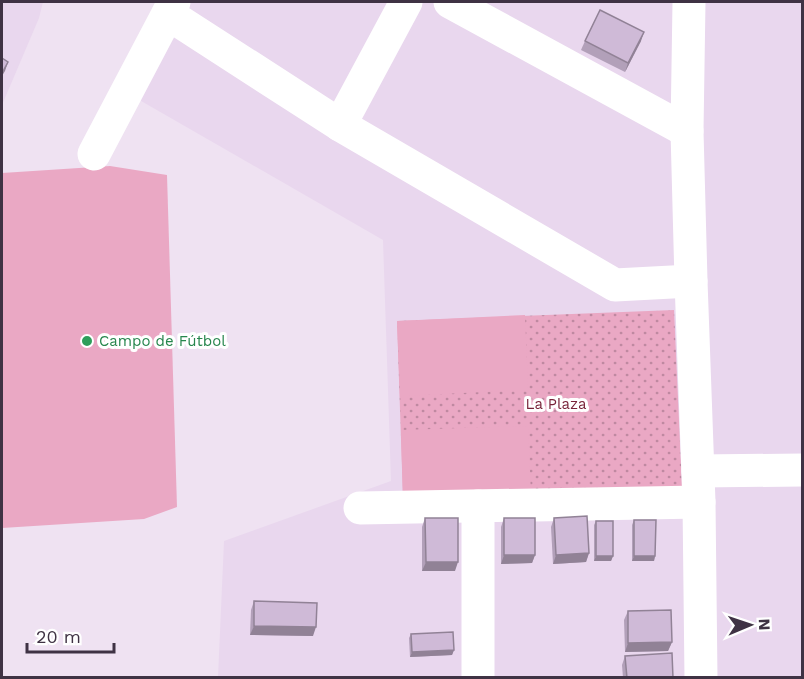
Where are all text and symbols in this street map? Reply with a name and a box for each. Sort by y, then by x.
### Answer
place label: Campo de Fútbol [99,332,226,350]
marker: Campo de Fútbol [80,334,94,348]
park label: La Plaza [526,395,587,413]
north arrow [720,595,780,655]
scale bar [27,616,114,654]
text: N [755,618,774,631]
text: 20 m [36,626,81,647]

